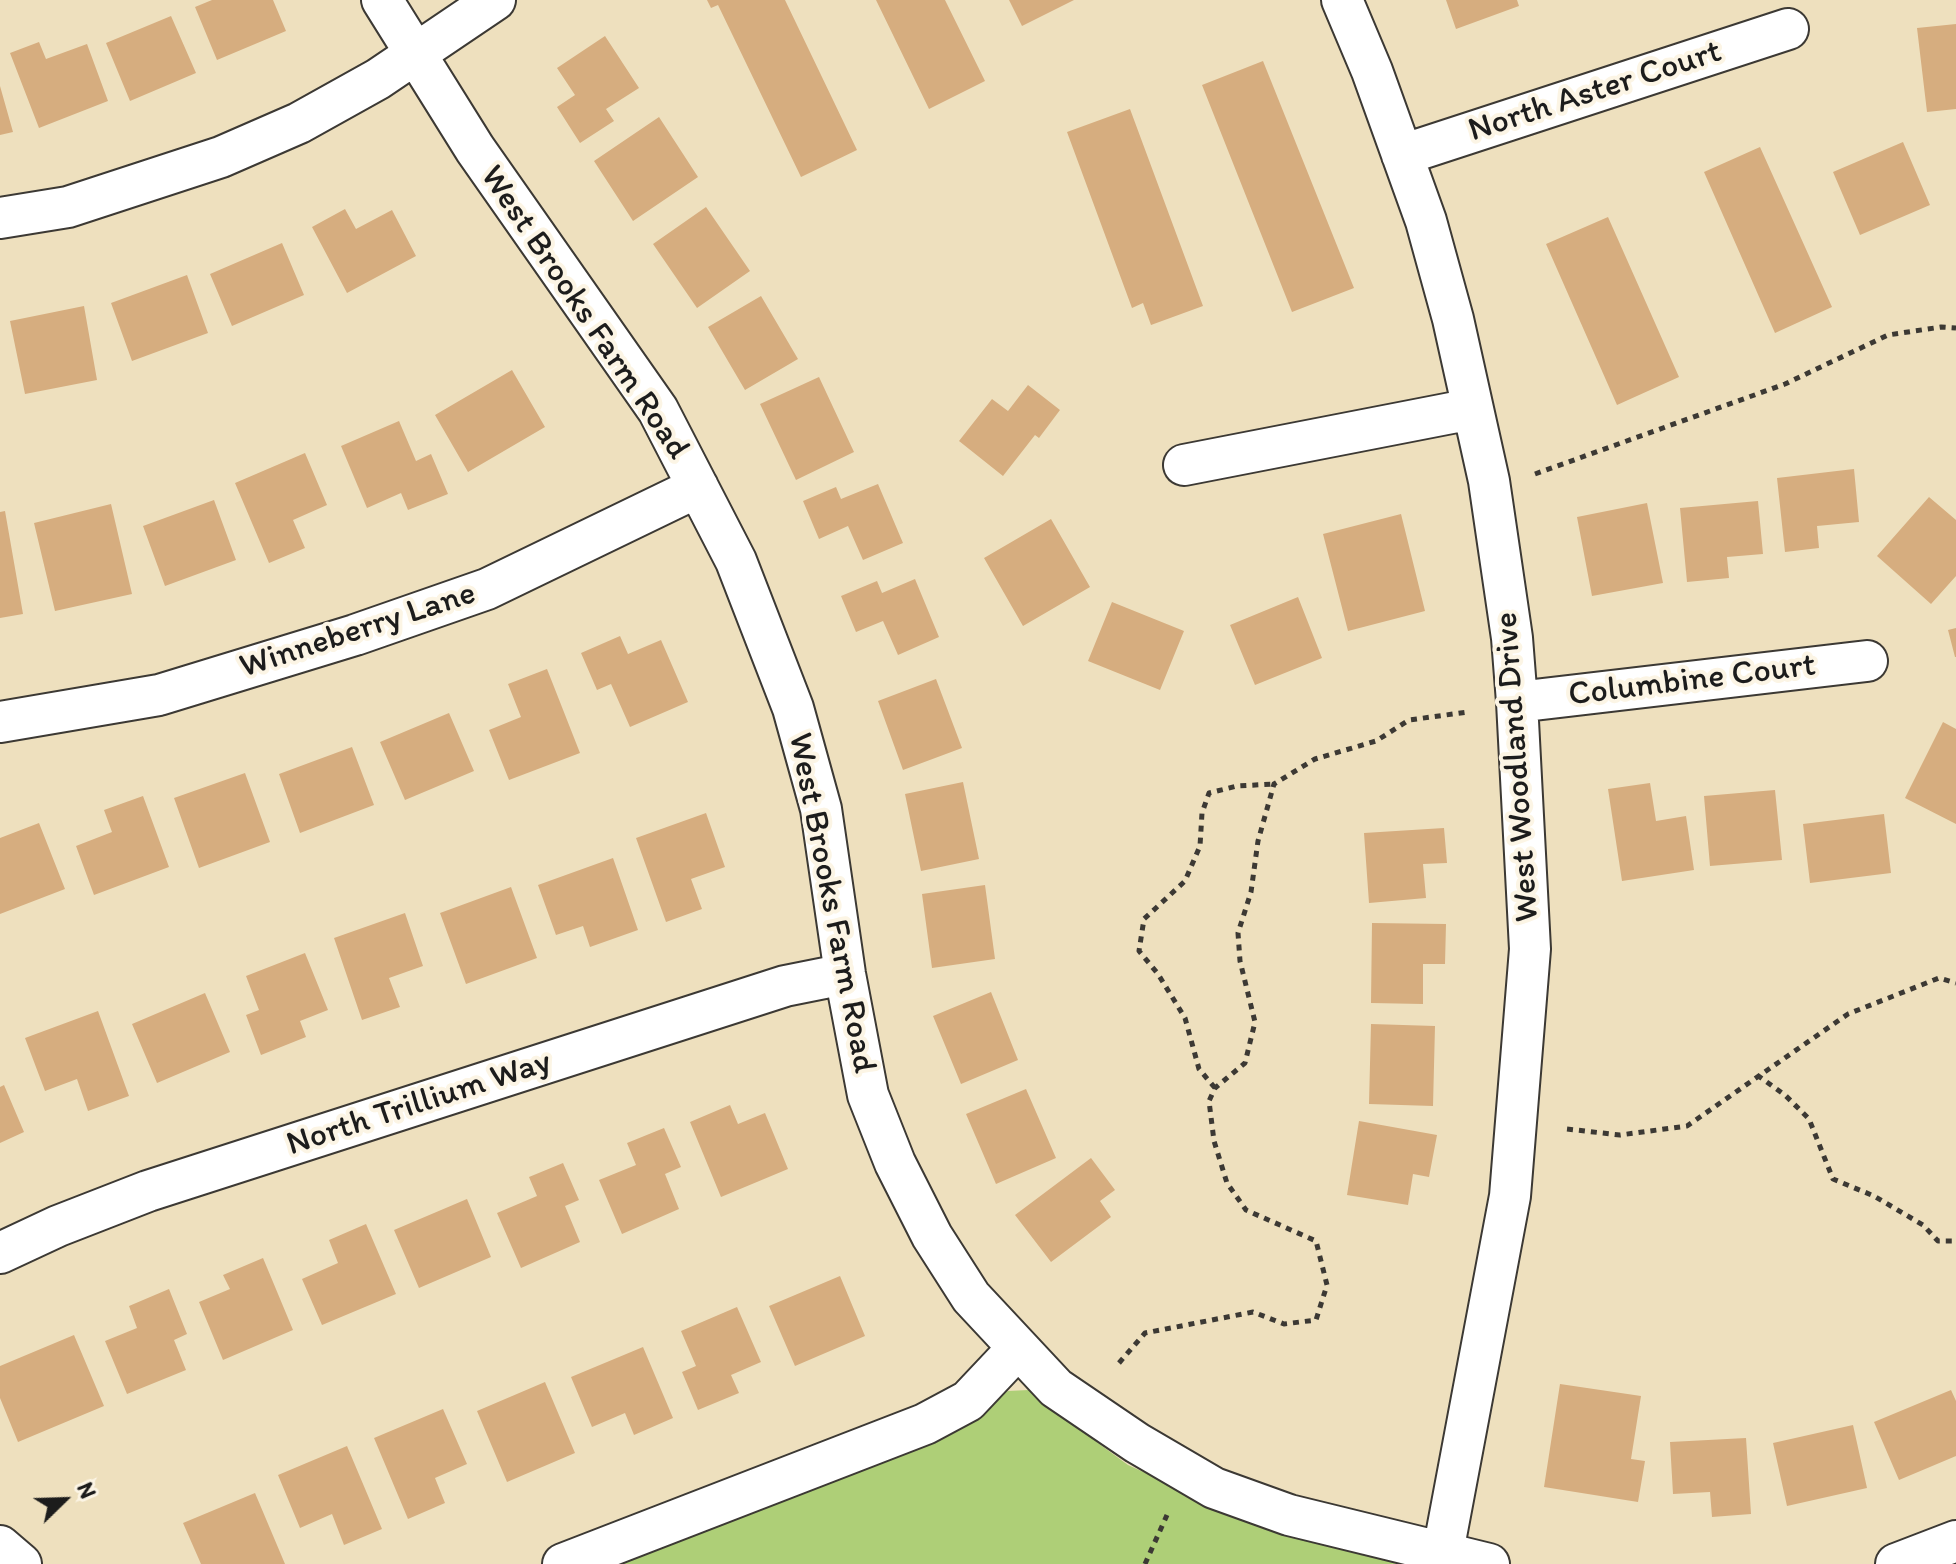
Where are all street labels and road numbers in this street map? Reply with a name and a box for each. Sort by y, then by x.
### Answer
street label: North Aster Court [1463,32,1727,152]
street label: West Brooks Farm Road [470,158,698,468]
street label: Winneberry Lane [235,574,481,688]
street label: West Woodland Drive [1487,611,1549,923]
street label: Columbine Court [1566,646,1818,716]
street label: West Brooks Farm Road [778,729,884,1077]
street label: North Trillium Way [282,1042,556,1166]

